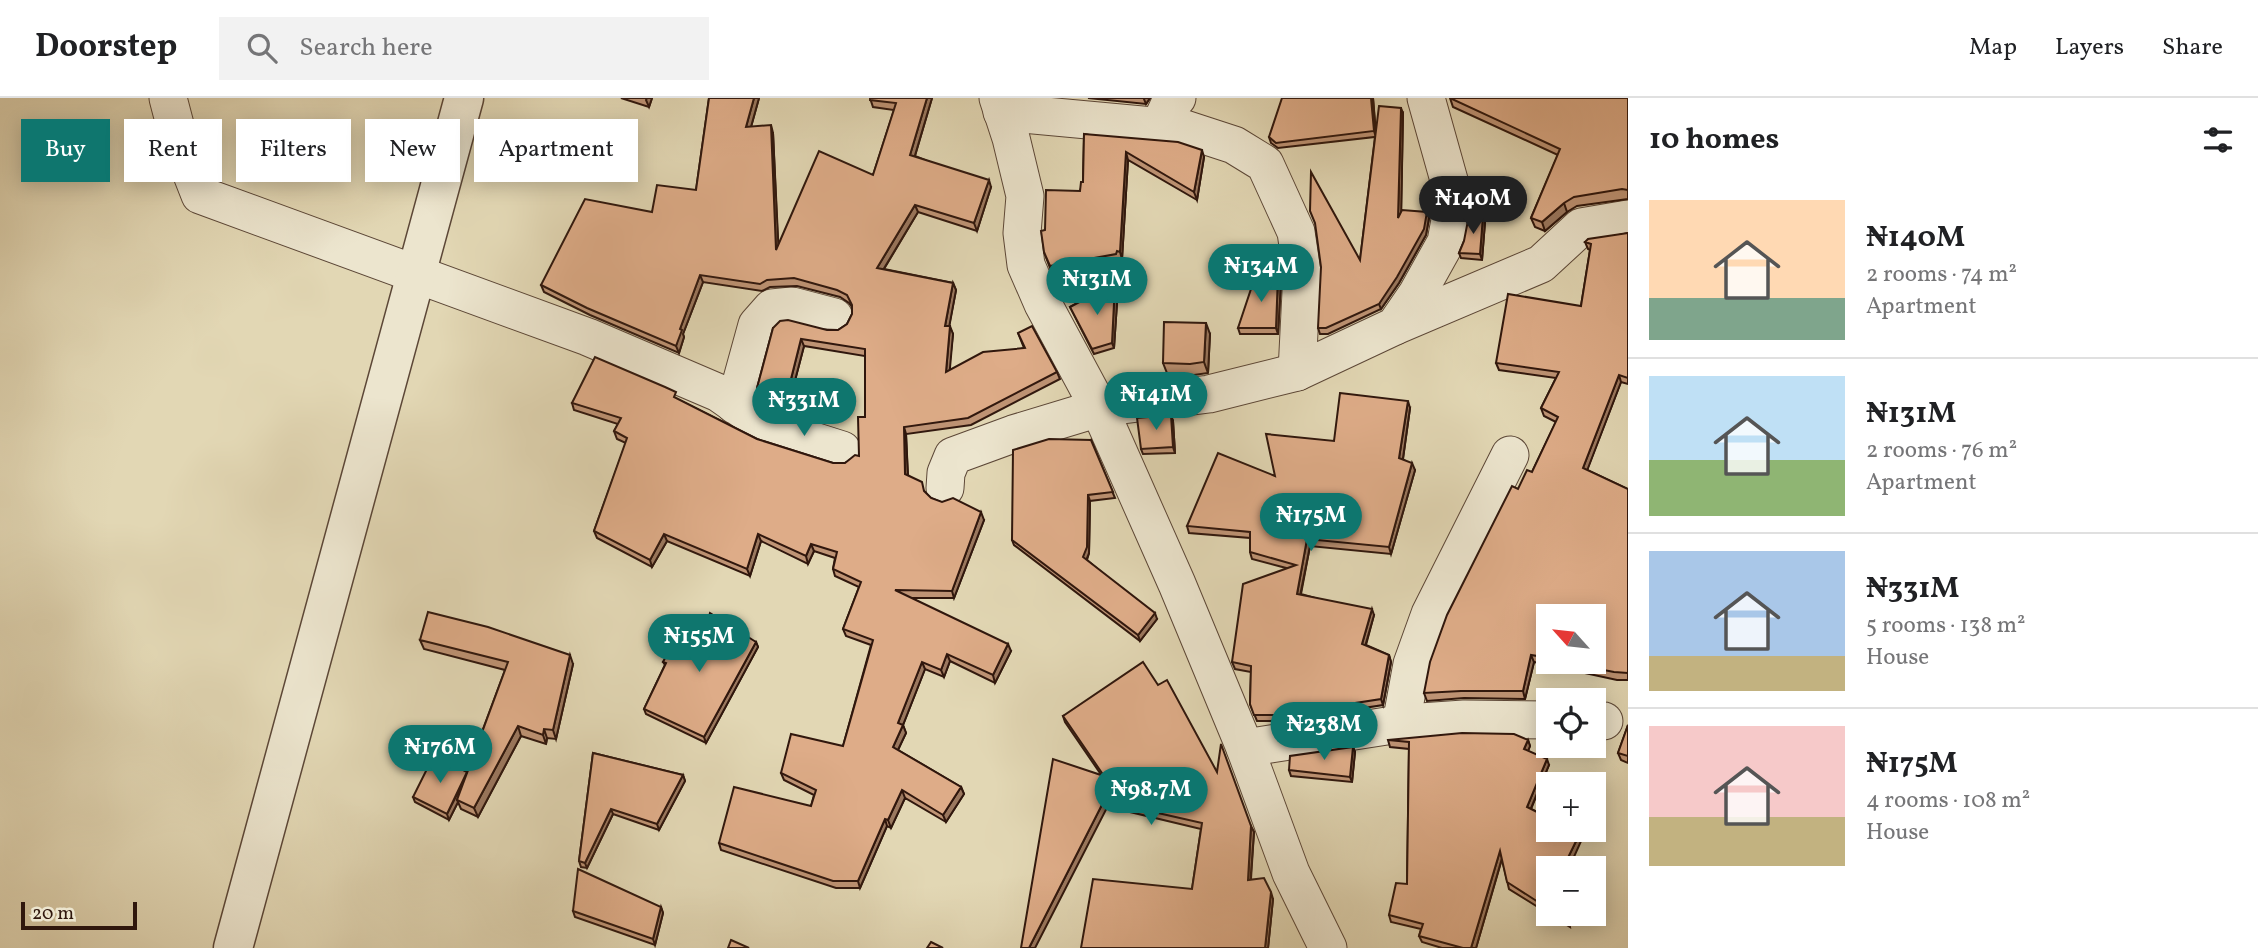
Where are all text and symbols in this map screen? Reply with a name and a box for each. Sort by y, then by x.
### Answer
search box [219,17,709,80]
text: Doorstep [35,25,177,71]
icon: search [243,29,281,67]
text: Search here [299,30,433,66]
text: Map [1969,31,2017,65]
text: Layers [2055,31,2124,65]
text: Share [2162,31,2223,65]
chip: Buy [21,119,110,182]
chip: Rent [124,119,222,182]
chip: Filters [236,119,351,182]
chip: New [365,119,460,182]
chip: Apartment [474,119,638,182]
text: 10 homes [1649,119,1779,161]
icon: filters [2199,121,2237,159]
pin: ₦140M [1424,176,1522,236]
text: ₦140M [1435,183,1511,215]
text: ₦140M [1866,217,1965,259]
icon: home [1705,228,1789,312]
pin: ₦134M [1212,244,1310,304]
text: ₦134M [1224,251,1298,283]
pin: ₦131M [1048,258,1146,317]
text: 2 rooms · 74 m² [1866,259,2017,291]
text: ₦131M [1062,264,1132,296]
text: Apartment [1866,291,1977,323]
pin: ₦141M [1107,372,1205,432]
pin: ₦331M [755,378,853,438]
text: ₦141M [1120,379,1192,411]
text: ₦331M [768,385,840,417]
text: ₦131M [1866,393,1956,435]
icon: home [1705,404,1789,488]
text: 2 rooms · 76 m² [1866,435,2017,467]
text: Apartment [1866,467,1977,499]
pin: ₦175M [1262,494,1360,553]
text: ₦175M [1276,500,1346,532]
text: ₦331M [1866,568,1959,610]
icon: home [1705,579,1789,663]
north arrow [1536,604,1606,674]
map controls [1536,604,1606,926]
text: 5 rooms · 138 m² [1866,610,2026,642]
pin: ₦155M [650,614,748,674]
text: ₦155M [664,621,734,653]
text: House [1866,642,1929,674]
button: locate [1536,688,1606,758]
pin: ₦238M [1275,702,1373,762]
text: ₦238M [1287,709,1361,741]
pin: ₦176M [391,726,489,785]
text: ₦176M [404,732,476,764]
text: ₦175M [1866,743,1958,785]
icon: home [1705,754,1789,838]
pin: ₦98.7M [1094,768,1208,827]
button: + [1536,772,1606,842]
text: ₦98.7M [1111,774,1191,806]
text: 4 rooms · 108 m² [1866,785,2030,817]
text: House [1866,817,1929,849]
button: − [1536,856,1606,926]
scale bar [21,899,136,931]
text: 20 m [32,901,74,927]

